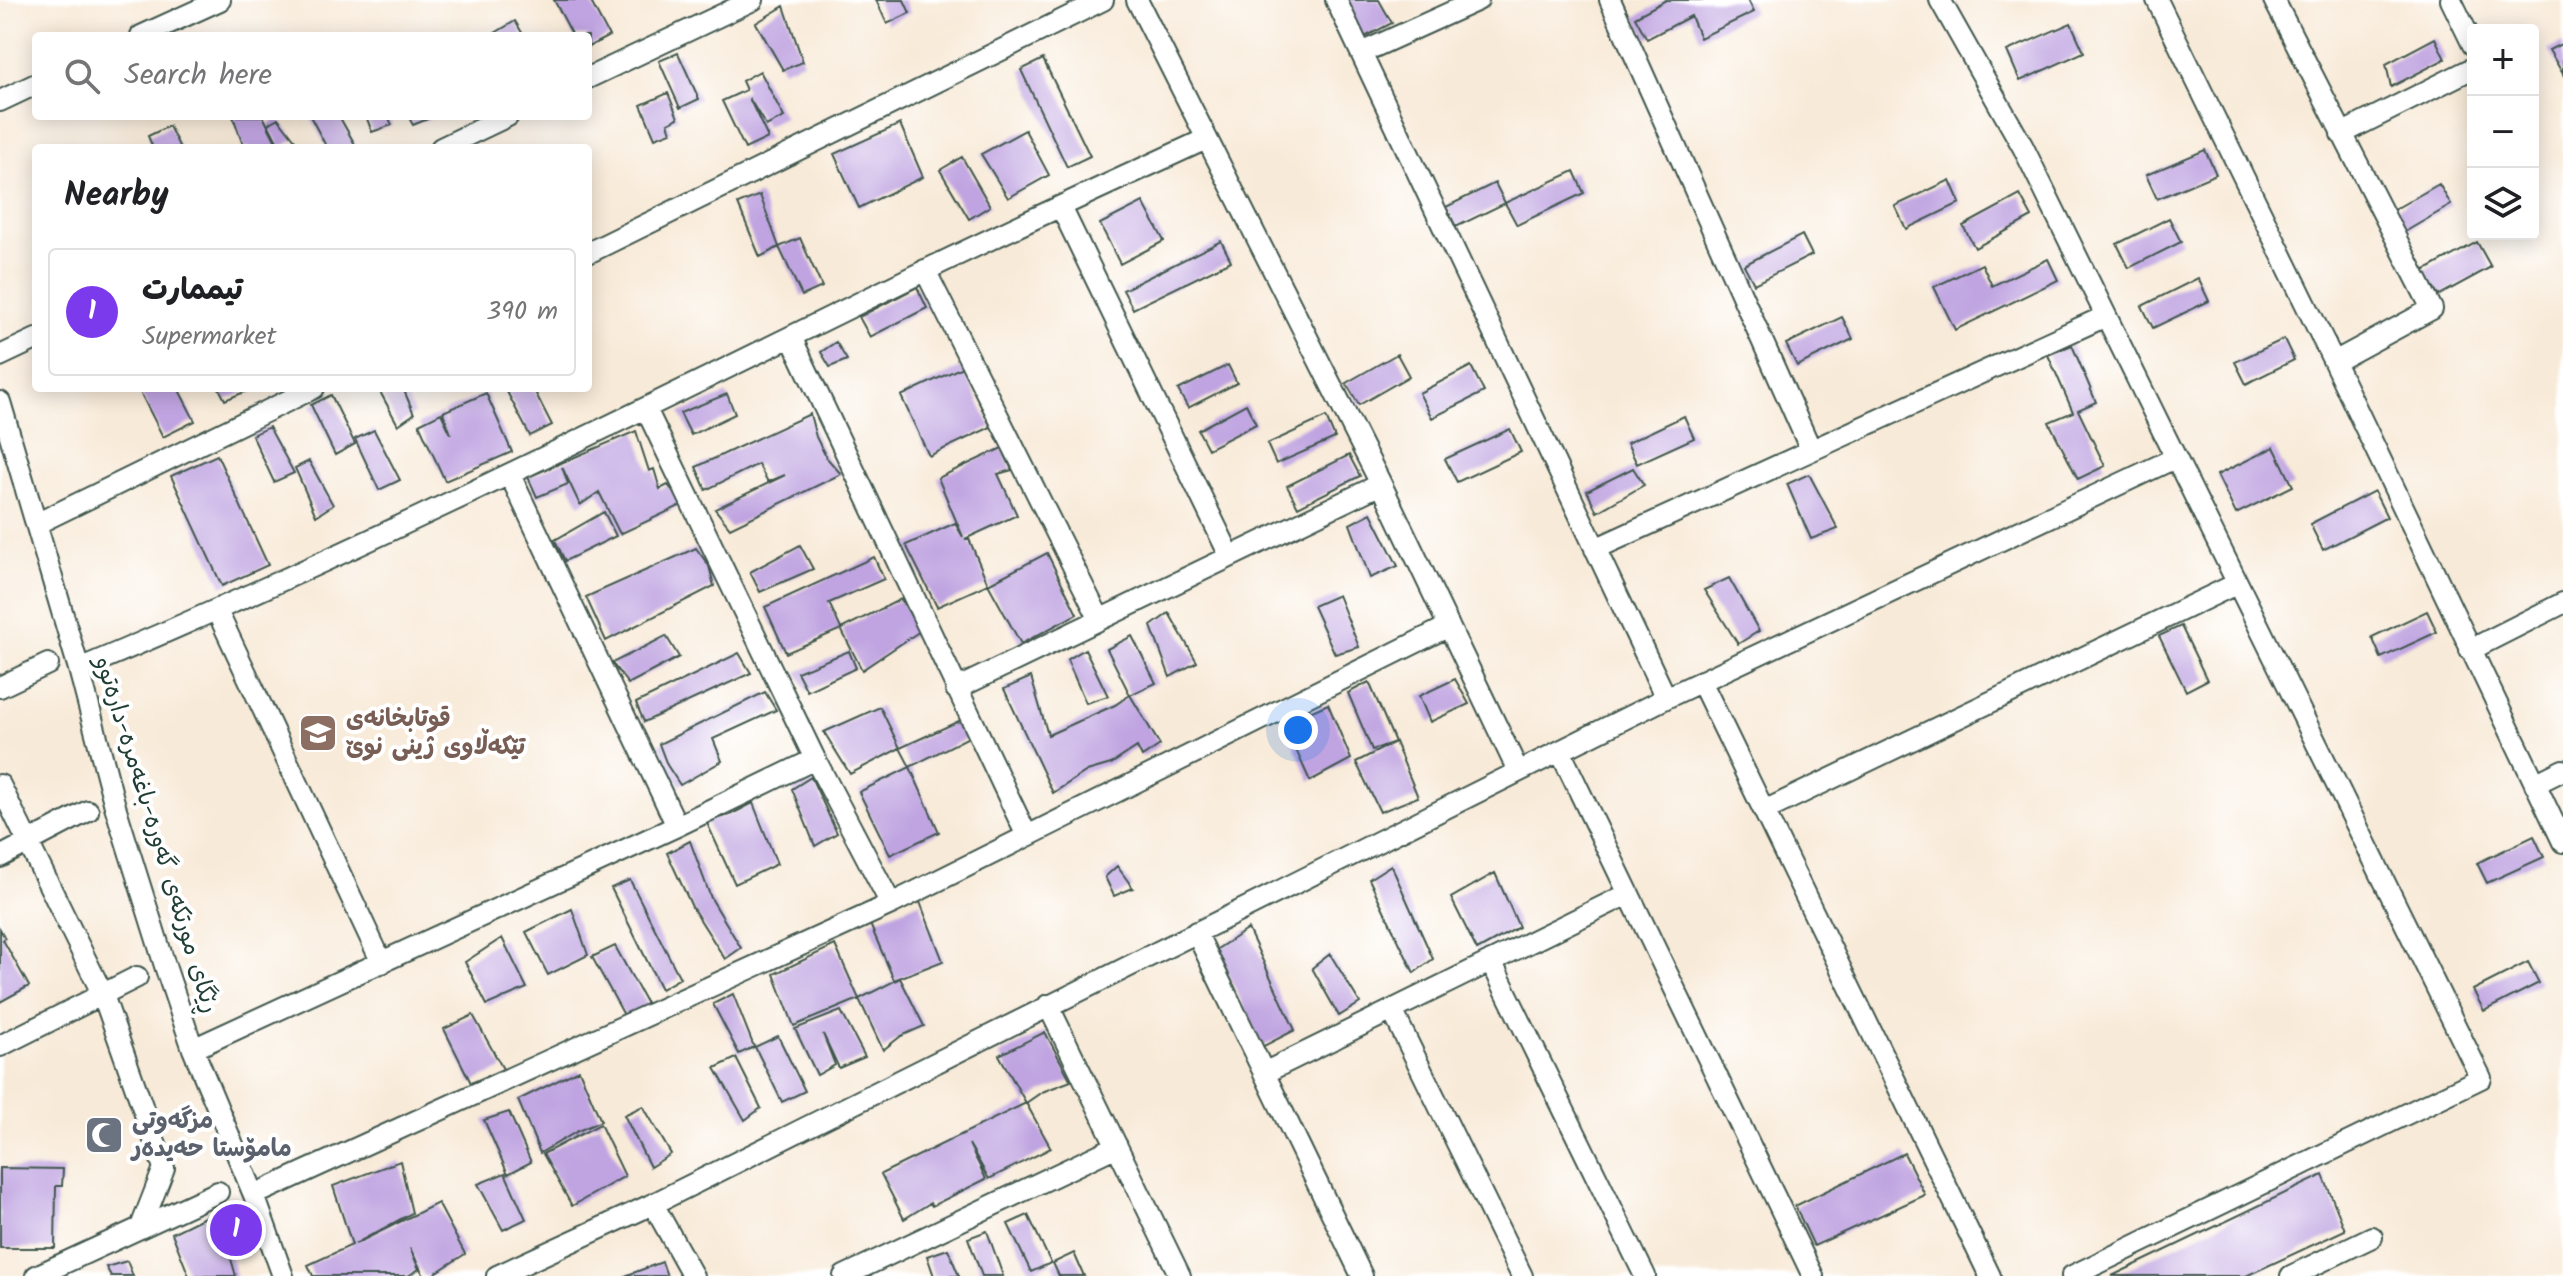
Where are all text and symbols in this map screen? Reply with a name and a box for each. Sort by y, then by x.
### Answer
map controls [2467,24,2539,240]
button: + [2467,24,2539,96]
search box [32,32,592,120]
text: Search here [124,52,272,100]
icon: search [60,54,104,98]
button: − [2467,96,2539,168]
button: layers [2467,168,2539,240]
text: Nearby [64,169,169,223]
text: تیممارت [142,267,243,315]
text: 1 [88,291,96,333]
text: 390 m [486,291,558,333]
text: Supermarket [142,316,277,358]
street label: ڕێگای مورتکەی گەورە-باغەمرە-دارەتوو [83,651,229,1018]
place label: قوتابخانەی تێکەڵاوی ژینی نوێ [345,700,526,767]
your location [1278,710,1318,750]
school or university icon: قوتابخانەی تێکەڵاوی ژینی نوێ [297,712,339,754]
place label: مزگەوتی مامۆستا حەیدەر [130,1102,292,1169]
mosque icon: مزگەوتی مامۆستا حەیدەر [83,1114,125,1156]
pin: 1 [210,1200,262,1260]

